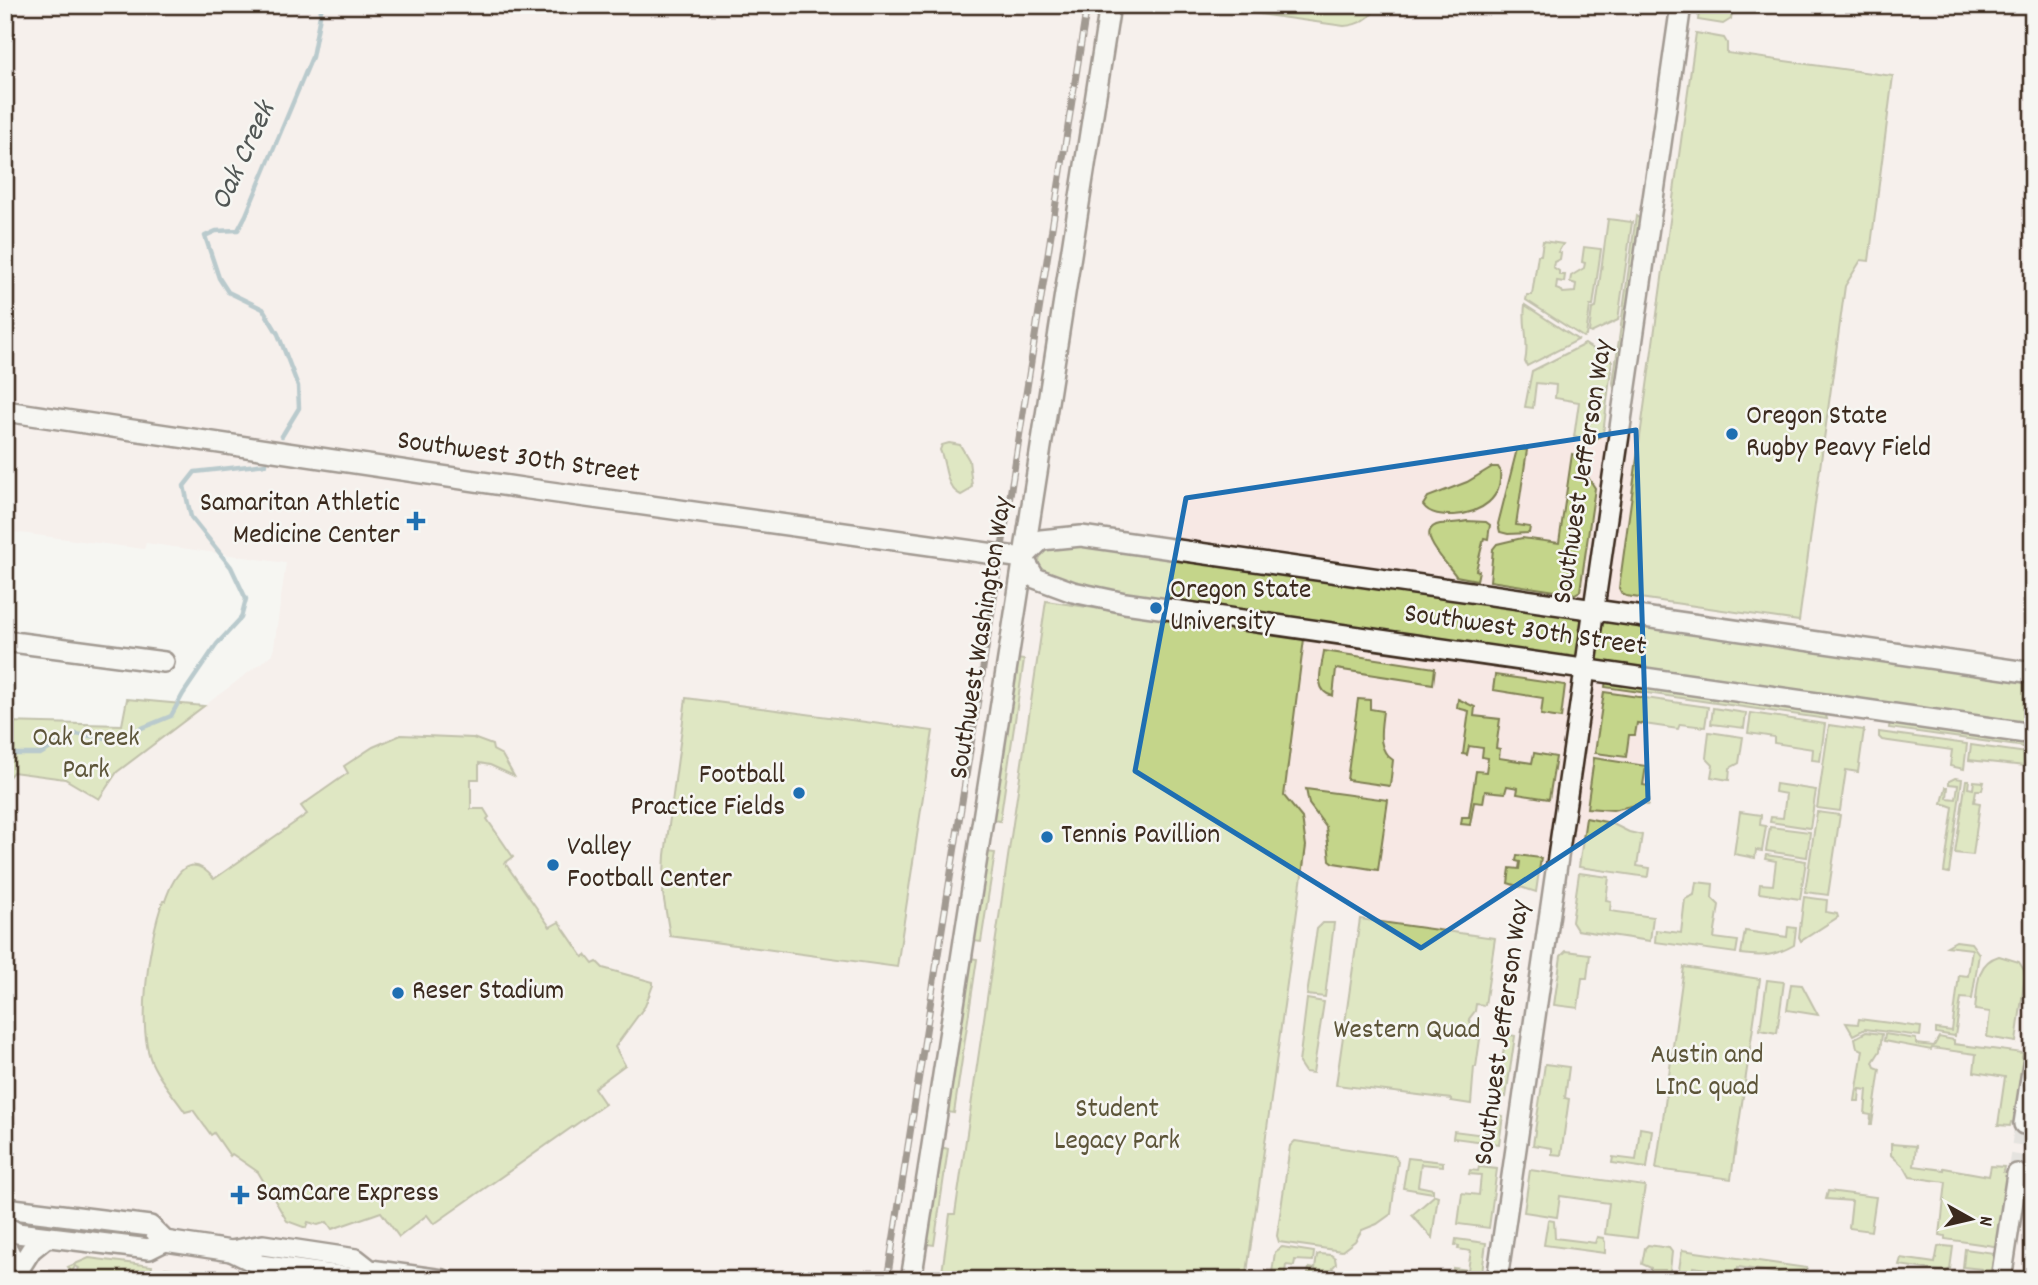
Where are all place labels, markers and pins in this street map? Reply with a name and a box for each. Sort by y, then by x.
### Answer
place label: Oregon State Rugby Peavy Field [1746,398,1931,470]
marker: Oregon State Rugby Peavy Field [1724,426,1740,442]
place label: Samaritan Athletic Medicine Center [200,485,401,557]
marker: Samaritan Athletic Medicine Center [406,511,426,531]
place label: Oregon State University [1170,572,1311,644]
marker: Oregon State University [1148,600,1164,616]
place label: Football Practice Fields [631,757,785,829]
marker: Football Practice Fields [791,785,807,801]
place label: Tennis Pavillion [1061,817,1220,857]
place label: Valley Football Center [567,829,732,901]
marker: Tennis Pavillion [1039,829,1055,845]
marker: Valley Football Center [545,857,561,873]
place label: Reser Stadium [412,973,564,1013]
marker: Reser Stadium [390,985,406,1001]
place label: SamCare Express [256,1175,439,1215]
marker: SamCare Express [230,1185,250,1205]

